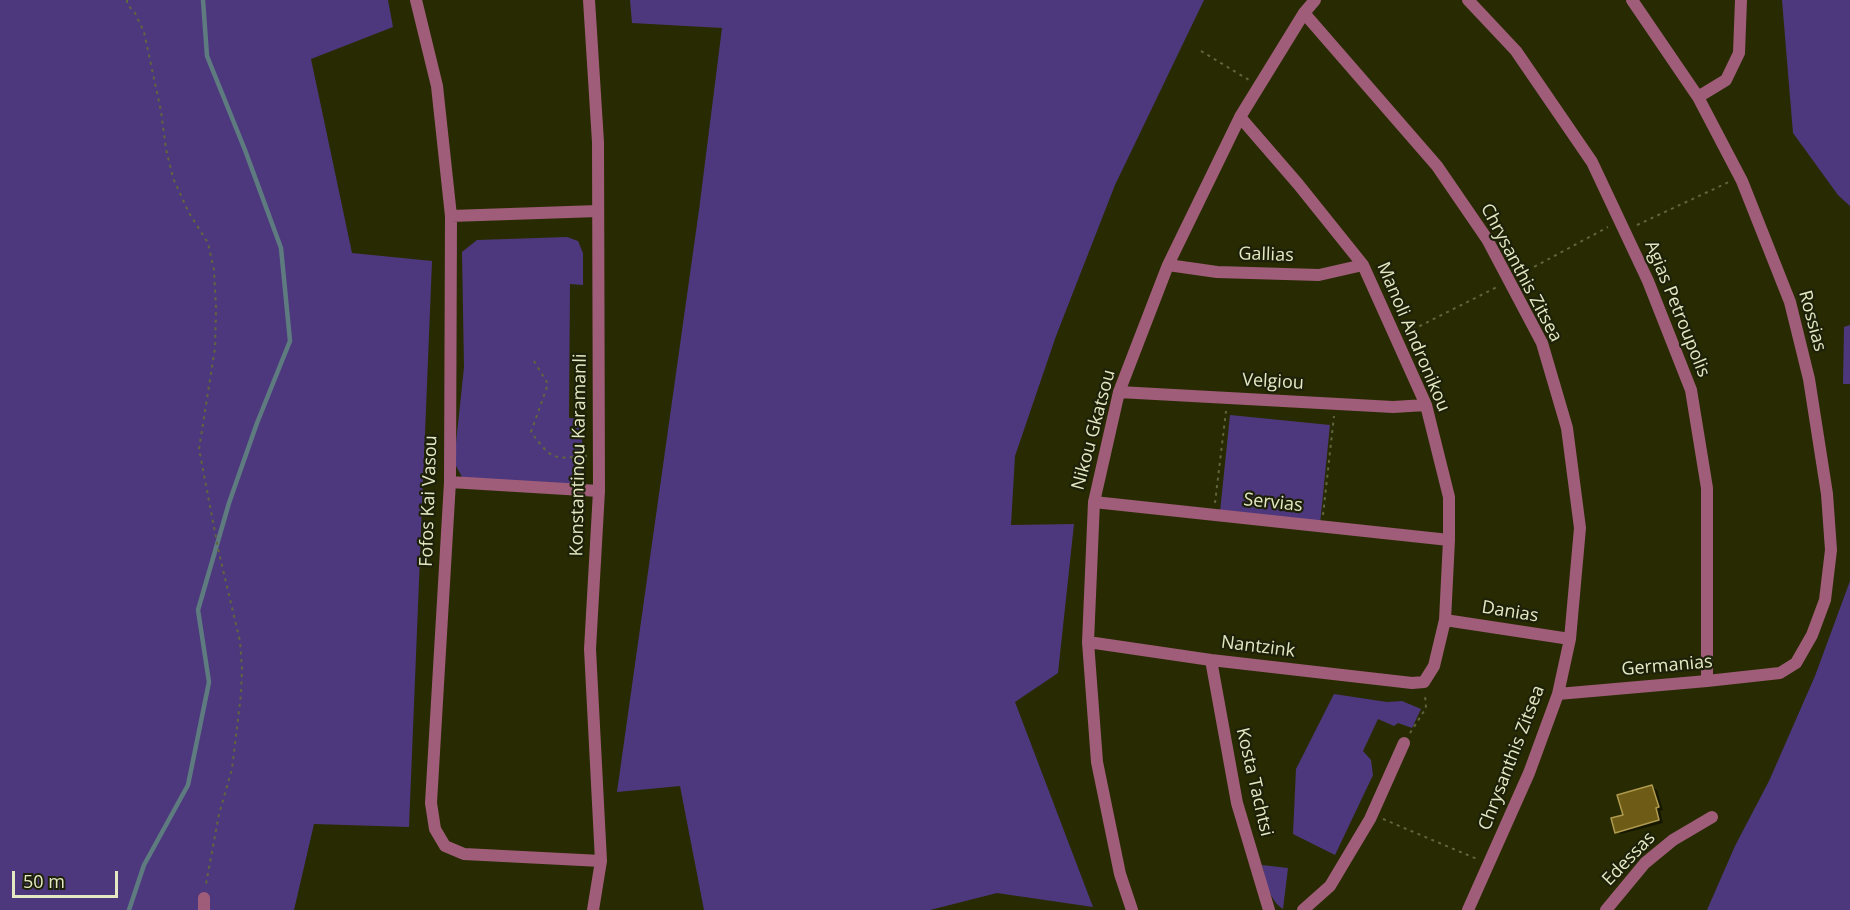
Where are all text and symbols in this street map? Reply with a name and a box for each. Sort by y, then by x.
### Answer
street label: Chrysanthis Zitsea [1475,200,1567,346]
street label: Agias Petroupolis [1640,238,1714,380]
street label: Gallias [1238,243,1294,267]
street label: Manoli Andronikou [1372,259,1454,415]
street label: Rossias [1794,288,1830,354]
street label: Konstantinou Karamanli [566,354,592,556]
street label: Nikou Gkatsou [1068,368,1120,492]
street label: Velgiou [1242,370,1304,394]
street label: Fofos Kai Vasou [416,435,442,567]
street label: Servias [1242,489,1304,517]
street label: Danias [1480,597,1540,627]
street label: Nantzink [1220,632,1296,662]
street label: Germanias [1621,651,1713,681]
street label: Chrysanthis Zitsea [1474,682,1550,834]
street label: Kosta Tachtsi [1231,726,1277,838]
street label: Edessas [1598,827,1660,891]
scale bar [15,859,122,897]
text: 50 m [23,869,65,893]

